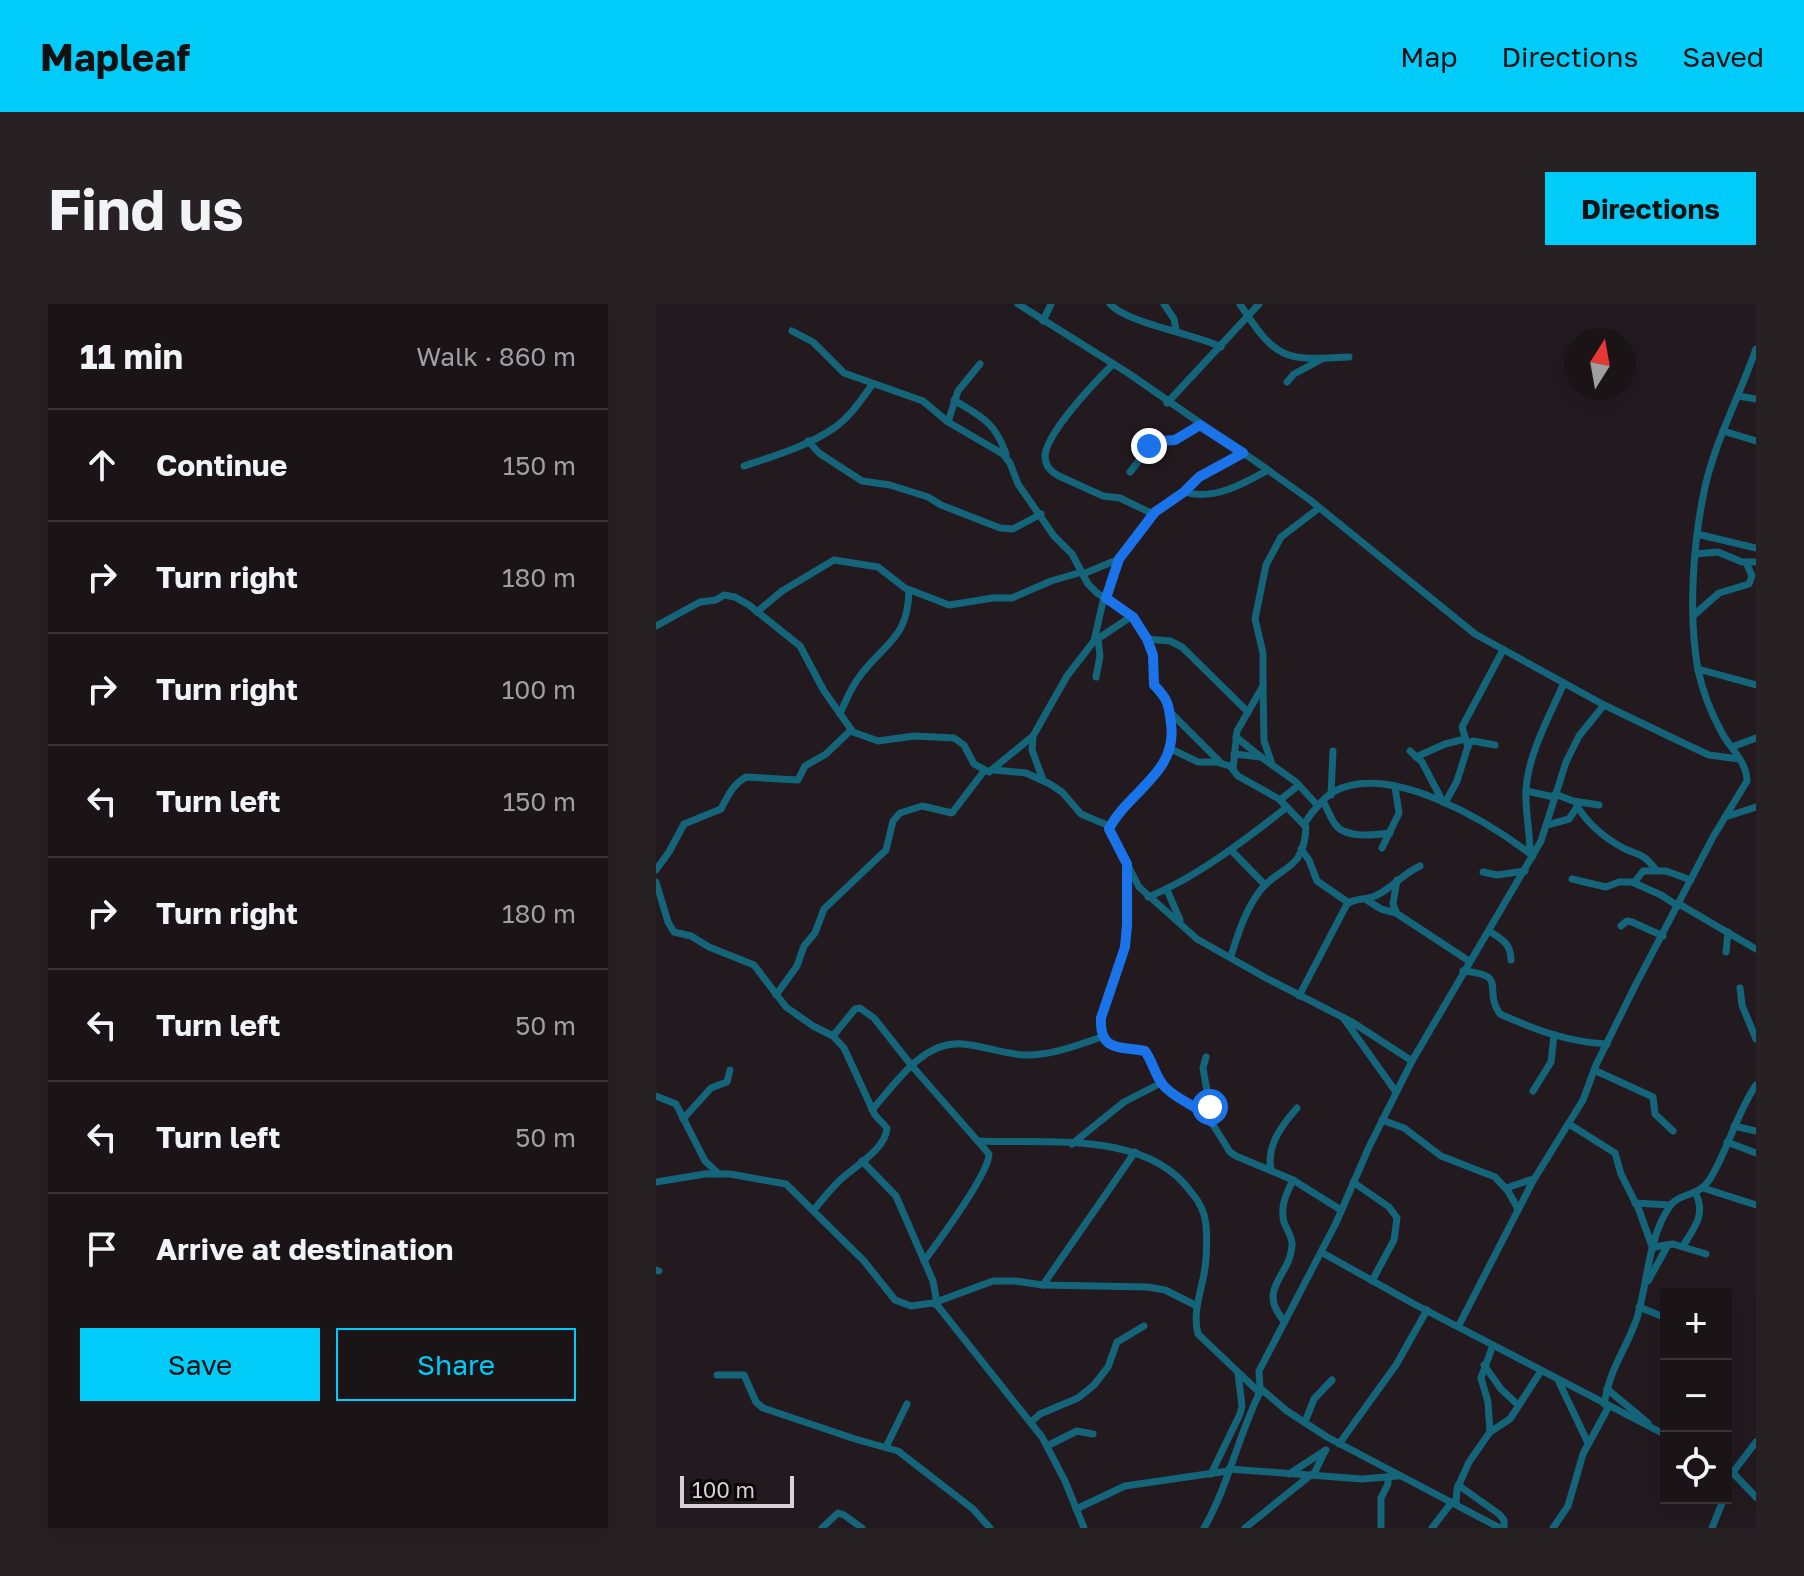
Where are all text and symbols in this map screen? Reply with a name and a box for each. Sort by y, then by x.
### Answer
text: Mapleaf [40,34,190,79]
text: Map [1400,40,1457,73]
text: Directions [1501,40,1638,73]
text: Saved [1682,40,1764,73]
button: Directions [1545,172,1756,245]
text: Find us [48,175,244,242]
north arrow [1564,328,1636,400]
text: 11 min [80,336,183,376]
text: Walk · 860 m [416,341,576,372]
route end [1131,428,1167,464]
icon: ahead [80,443,124,487]
text: Continue [156,447,287,483]
text: 150 m [503,450,576,481]
icon: right [80,555,124,599]
text: Turn right [156,559,298,595]
text: 180 m [502,562,576,593]
icon: right [80,667,124,711]
text: Turn right [156,671,298,707]
text: 100 m [502,674,576,705]
icon: left [80,779,124,823]
text: Turn left [156,783,281,819]
text: 150 m [503,786,576,817]
icon: right [80,891,124,935]
text: Turn right [156,895,298,931]
text: 180 m [502,898,576,929]
icon: left [80,1003,124,1047]
text: Turn left [156,1007,281,1043]
text: 50 m [515,1010,576,1041]
route start [1192,1089,1228,1125]
icon: left [80,1115,124,1159]
text: Turn left [156,1119,281,1155]
text: 50 m [515,1122,576,1153]
icon: arrive [80,1227,124,1271]
text: Arrive at destination [156,1231,453,1267]
map controls [1660,1288,1732,1504]
button: + [1660,1288,1732,1360]
button: Save [80,1328,320,1401]
button: Share [336,1328,576,1401]
button: − [1660,1360,1732,1432]
button: locate [1660,1432,1732,1504]
scale bar [680,1472,794,1508]
text: 100 m [692,1476,755,1503]

